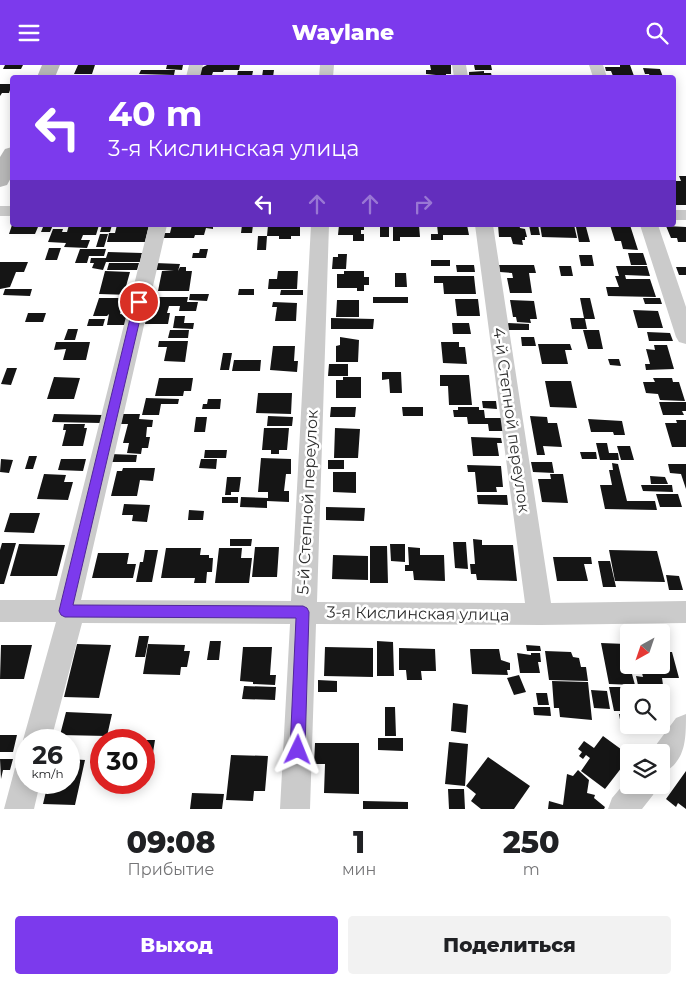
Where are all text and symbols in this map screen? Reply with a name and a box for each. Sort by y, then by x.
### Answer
icon: menu [15,19,43,47]
text: Waylane [292,19,394,46]
icon: search [643,19,671,47]
text: 40 m [108,92,203,135]
icon: left [25,95,90,160]
text: 3-я Кислинская улица [108,135,359,162]
icon: left [250,190,278,218]
icon: ahead [303,190,331,218]
icon: ahead [356,190,384,218]
icon: right [409,190,437,218]
pin [118,281,160,323]
icon: arrive [125,288,153,316]
street label: 4-й Степной переулок [489,326,534,515]
street label: 5-й Степной переулок [293,408,322,595]
street label: 3-я Кислинская улица [326,602,509,625]
north arrow [620,624,670,674]
map controls [620,624,670,794]
button: search [620,684,670,734]
position arrow [271,723,323,775]
speed limit sign: 30 [90,729,155,794]
text: 26 [32,740,63,770]
button: layers [620,744,670,794]
text: km/h [31,766,64,781]
text: 09:08 [126,824,216,861]
text: 1 [353,824,365,861]
text: 250 [503,824,560,861]
text: Прибытие [128,860,214,879]
text: мин [342,860,376,879]
text: m [523,860,540,879]
button: Выход [15,916,338,974]
button: Поделиться [348,916,671,974]

